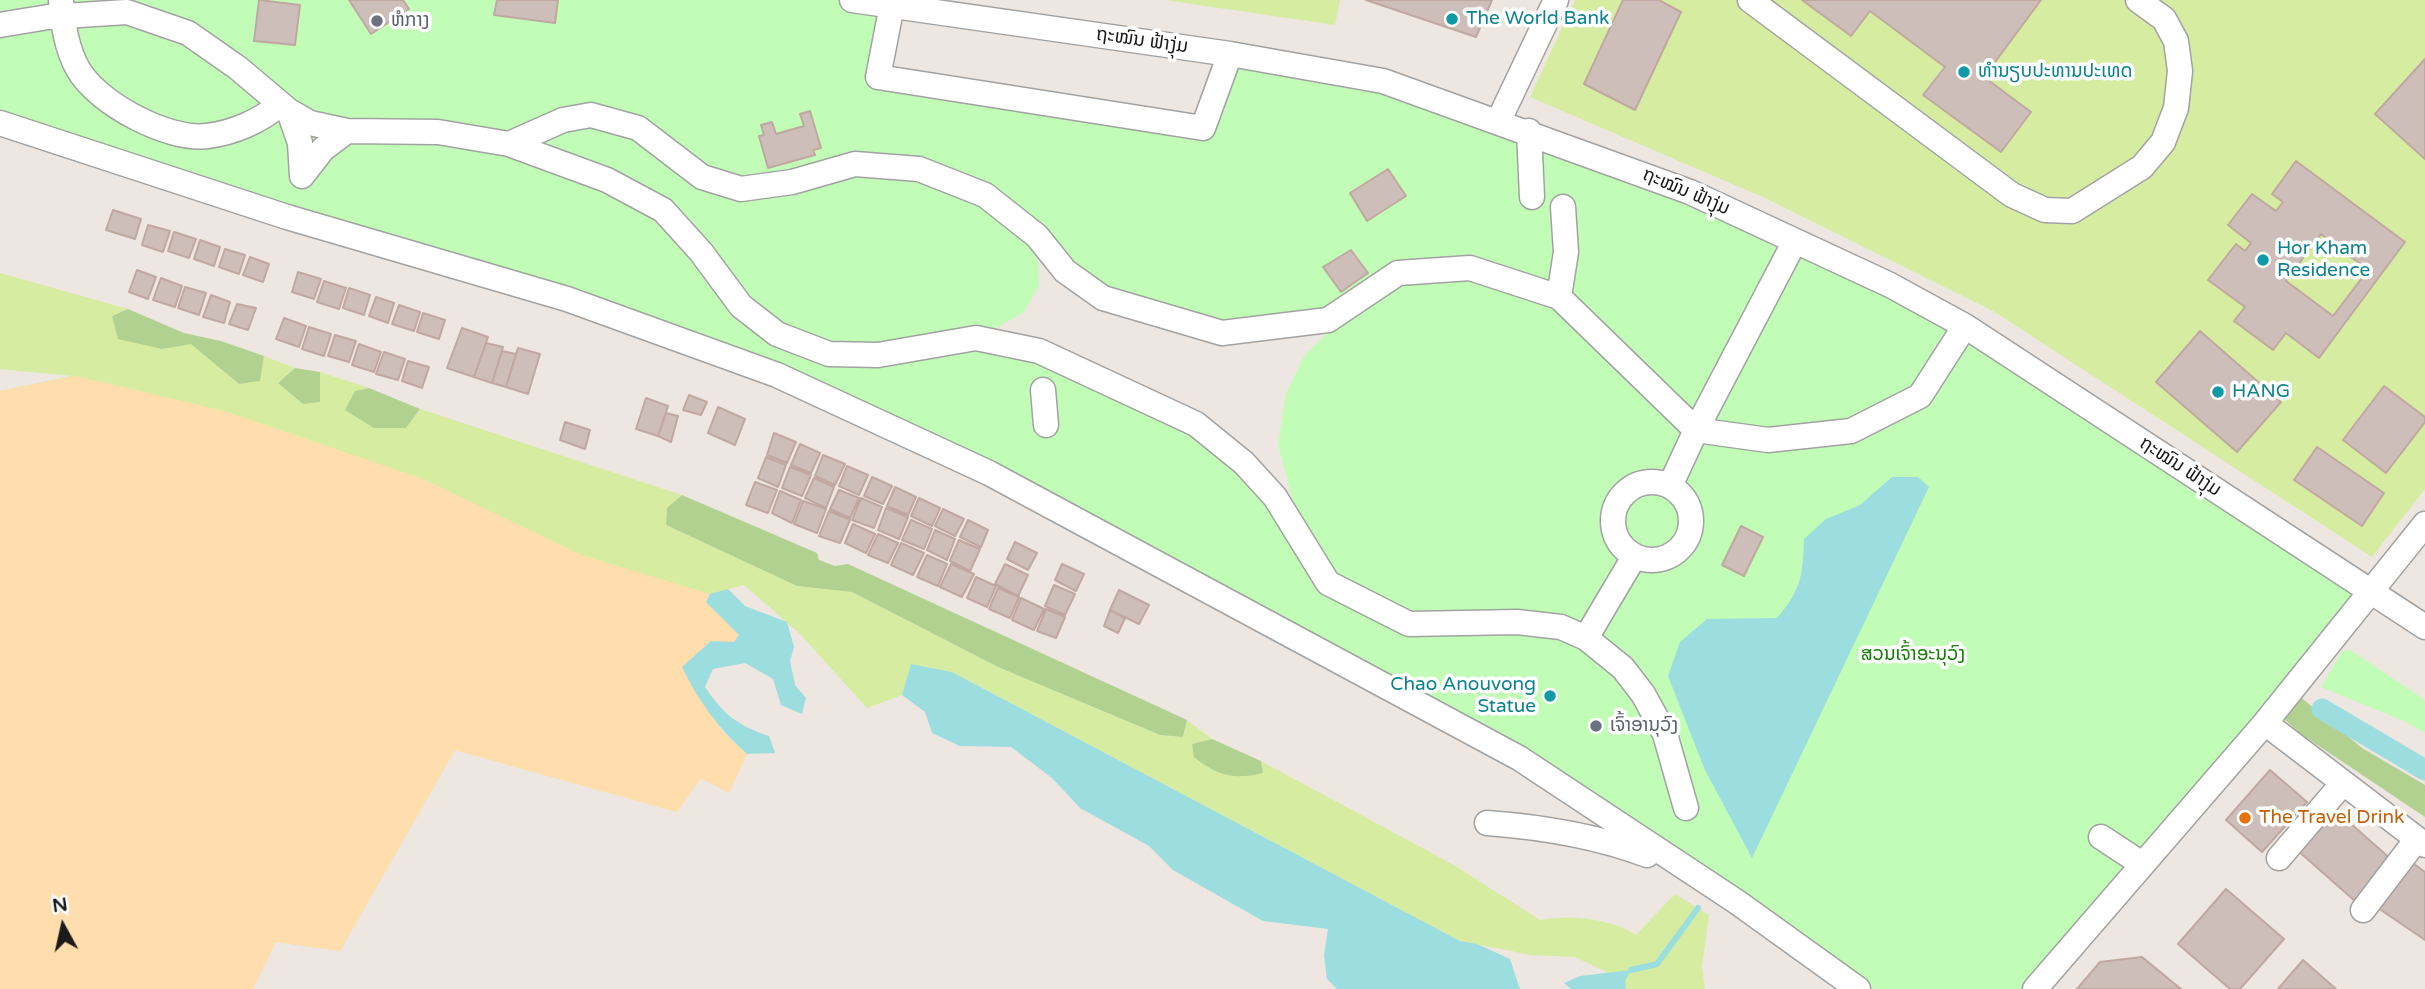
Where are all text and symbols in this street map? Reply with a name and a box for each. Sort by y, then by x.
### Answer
place label: The World Bank [1466,8,1609,30]
place label: ຫໍກາງ [391,10,430,32]
marker: The World Bank [1444,11,1460,27]
marker: ຫໍກາງ [369,13,385,29]
street label: ຖະໝົນ ຟ້າງຸ່ມ [1094,23,1190,59]
place label: ທຳນຽບປະທານປະເທດ [1978,61,2133,83]
marker: ທຳນຽບປະທານປະເທດ [1956,64,1972,80]
street label: ຖະໝົນ ຟ້າງຸ່ມ [1639,163,1733,221]
place label: Hor Kham Residence [2277,238,2370,282]
marker: Hor Kham Residence [2255,252,2271,268]
place label: HANG [2232,381,2290,403]
marker: HANG [2210,384,2226,400]
street label: ຖະໝົນ ຟ້າງຸ່ມ [2135,432,2225,502]
park label: ສວນເຈົ້າອະນຸວົງ [1861,644,1965,666]
place label: Chao Anouvong Statue [1390,674,1536,718]
marker: Chao Anouvong Statue [1542,688,1558,704]
place label: ເຈົ້າອານຸວົງ [1610,715,1678,737]
marker: ເຈົ້າອານຸວົງ [1588,718,1604,734]
place label: The Travel Drink [2259,807,2404,829]
marker: The Travel Drink [2237,810,2253,826]
north arrow [28,891,98,961]
text: N [51,893,69,917]

